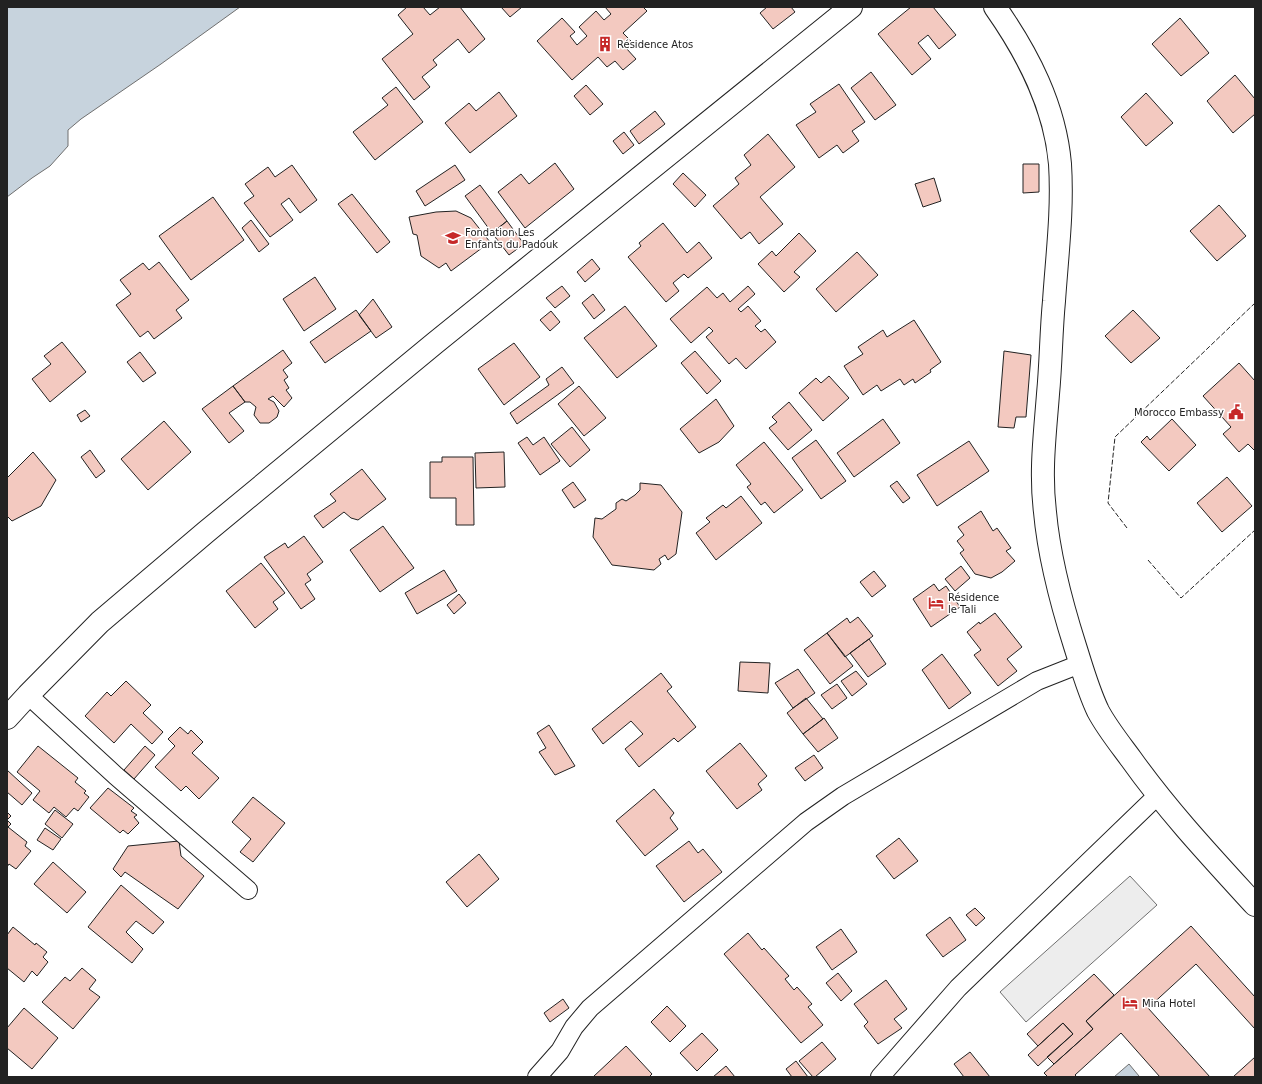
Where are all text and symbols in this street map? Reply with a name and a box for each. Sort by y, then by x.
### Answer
building icon: Résidence Atos [596,35,614,53]
place label: Résidence Atos [617,39,693,50]
place label: Fondation Les Enfants du Padouk [465,227,558,250]
school or university icon: Fondation Les Enfants du Padouk [444,229,462,247]
public building icon: Morocco Embassy [1227,403,1245,421]
place label: Morocco Embassy [1134,407,1224,418]
place label: Résidence le Tali [948,592,999,615]
hotel icon: Résidence le Tali [927,594,945,612]
hotel icon: Mina Hotel [1121,994,1139,1012]
place label: Mina Hotel [1142,998,1196,1009]

